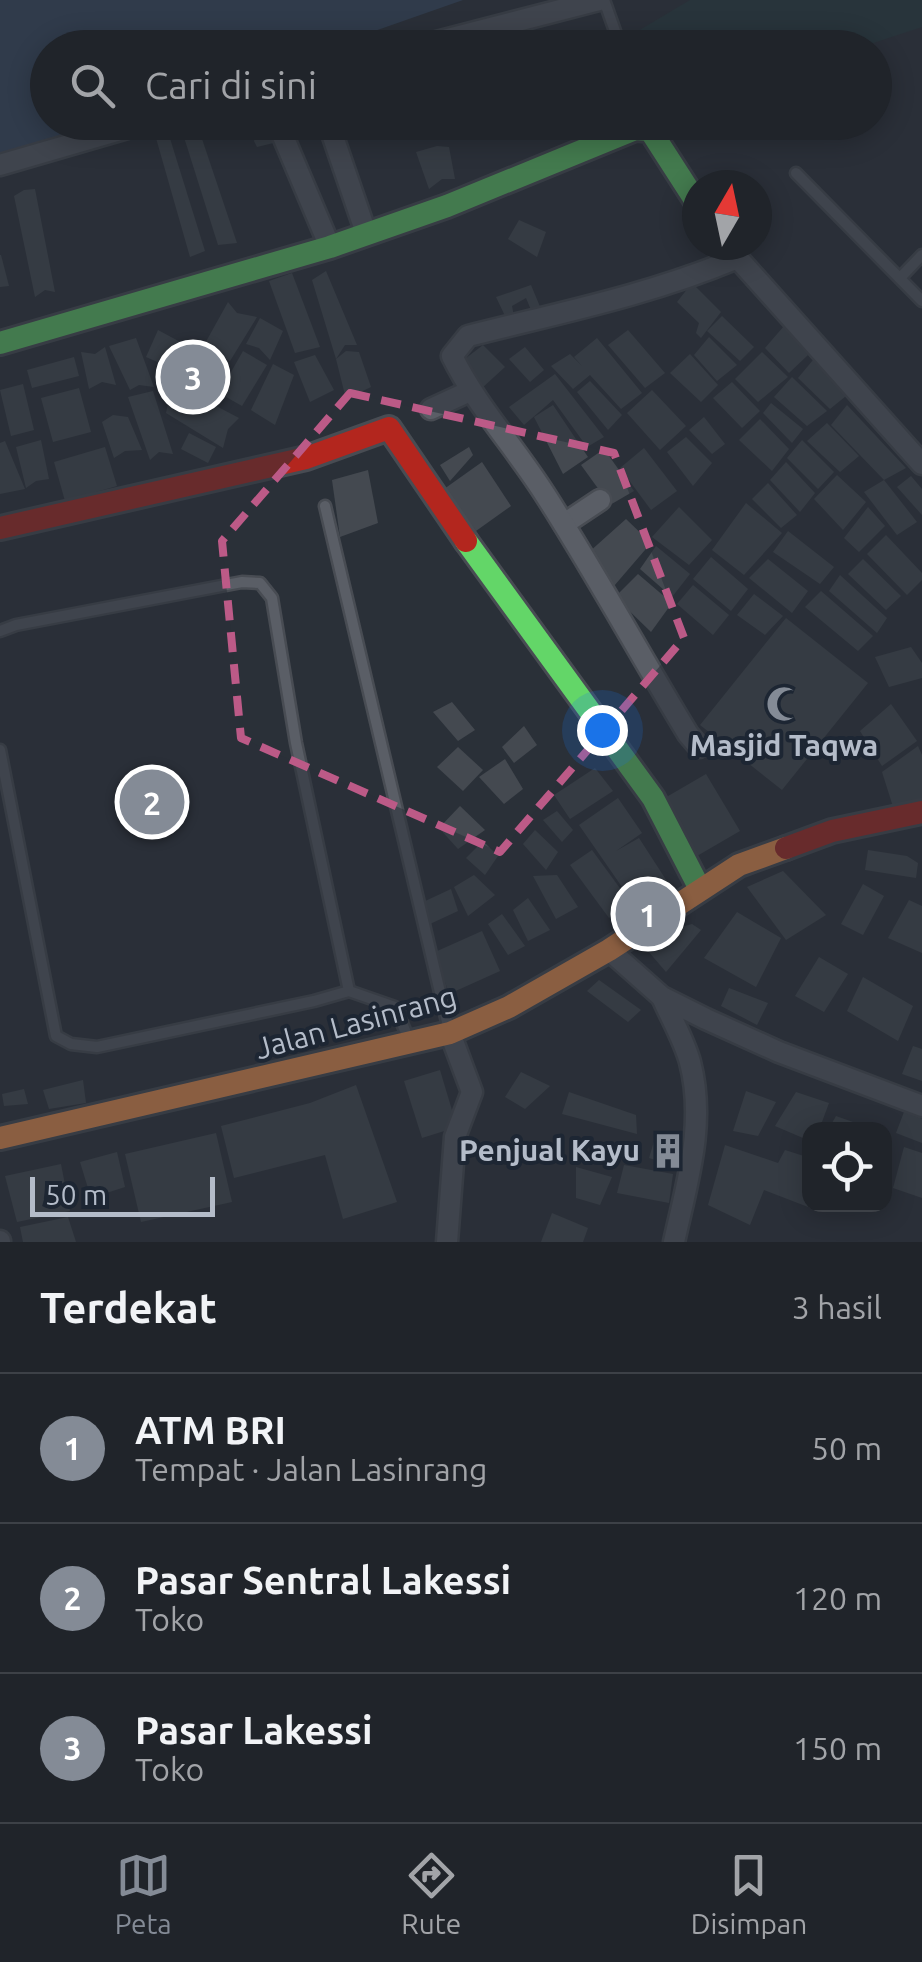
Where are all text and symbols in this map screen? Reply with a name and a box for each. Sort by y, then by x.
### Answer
search box [30,30,892,140]
icon: search [65,58,120,113]
text: Cari di sini [145,64,317,106]
north arrow [682,170,772,260]
pin: 3 [160,340,226,414]
mosque icon: Masjid Taqwa [765,685,803,723]
your location [577,705,628,756]
place label: Masjid Taqwa [690,728,878,762]
pin: 2 [120,764,184,840]
pin: 1 [616,876,680,952]
street label: Jalan Lasinrang [251,979,460,1065]
map controls [802,1122,892,1212]
button: locate [802,1122,892,1212]
building icon: Penjual Kayu [649,1132,687,1170]
place label: Penjual Kayu [459,1133,640,1167]
scale bar [30,1172,215,1216]
text: 50 m [45,1179,107,1210]
text: Terdekat [40,1284,217,1331]
text: 3 hasil [792,1289,882,1325]
text: ATM BRI [135,1409,286,1451]
text: 1 [63,1430,82,1466]
text: 50 m [811,1430,882,1466]
text: Tempat · Jalan Lasinrang [135,1451,487,1487]
text: Pasar Sentral Lakessi [135,1559,511,1601]
text: 2 [63,1580,82,1616]
text: 120 m [793,1580,882,1616]
text: Toko [135,1601,204,1637]
text: Pasar Lakessi [135,1709,373,1751]
text: 3 [63,1730,82,1766]
text: 150 m [793,1730,882,1766]
text: Toko [135,1751,204,1787]
tab: Peta [115,1848,172,1939]
tab: Rute [401,1848,461,1939]
tab: Disimpan [691,1848,807,1939]

